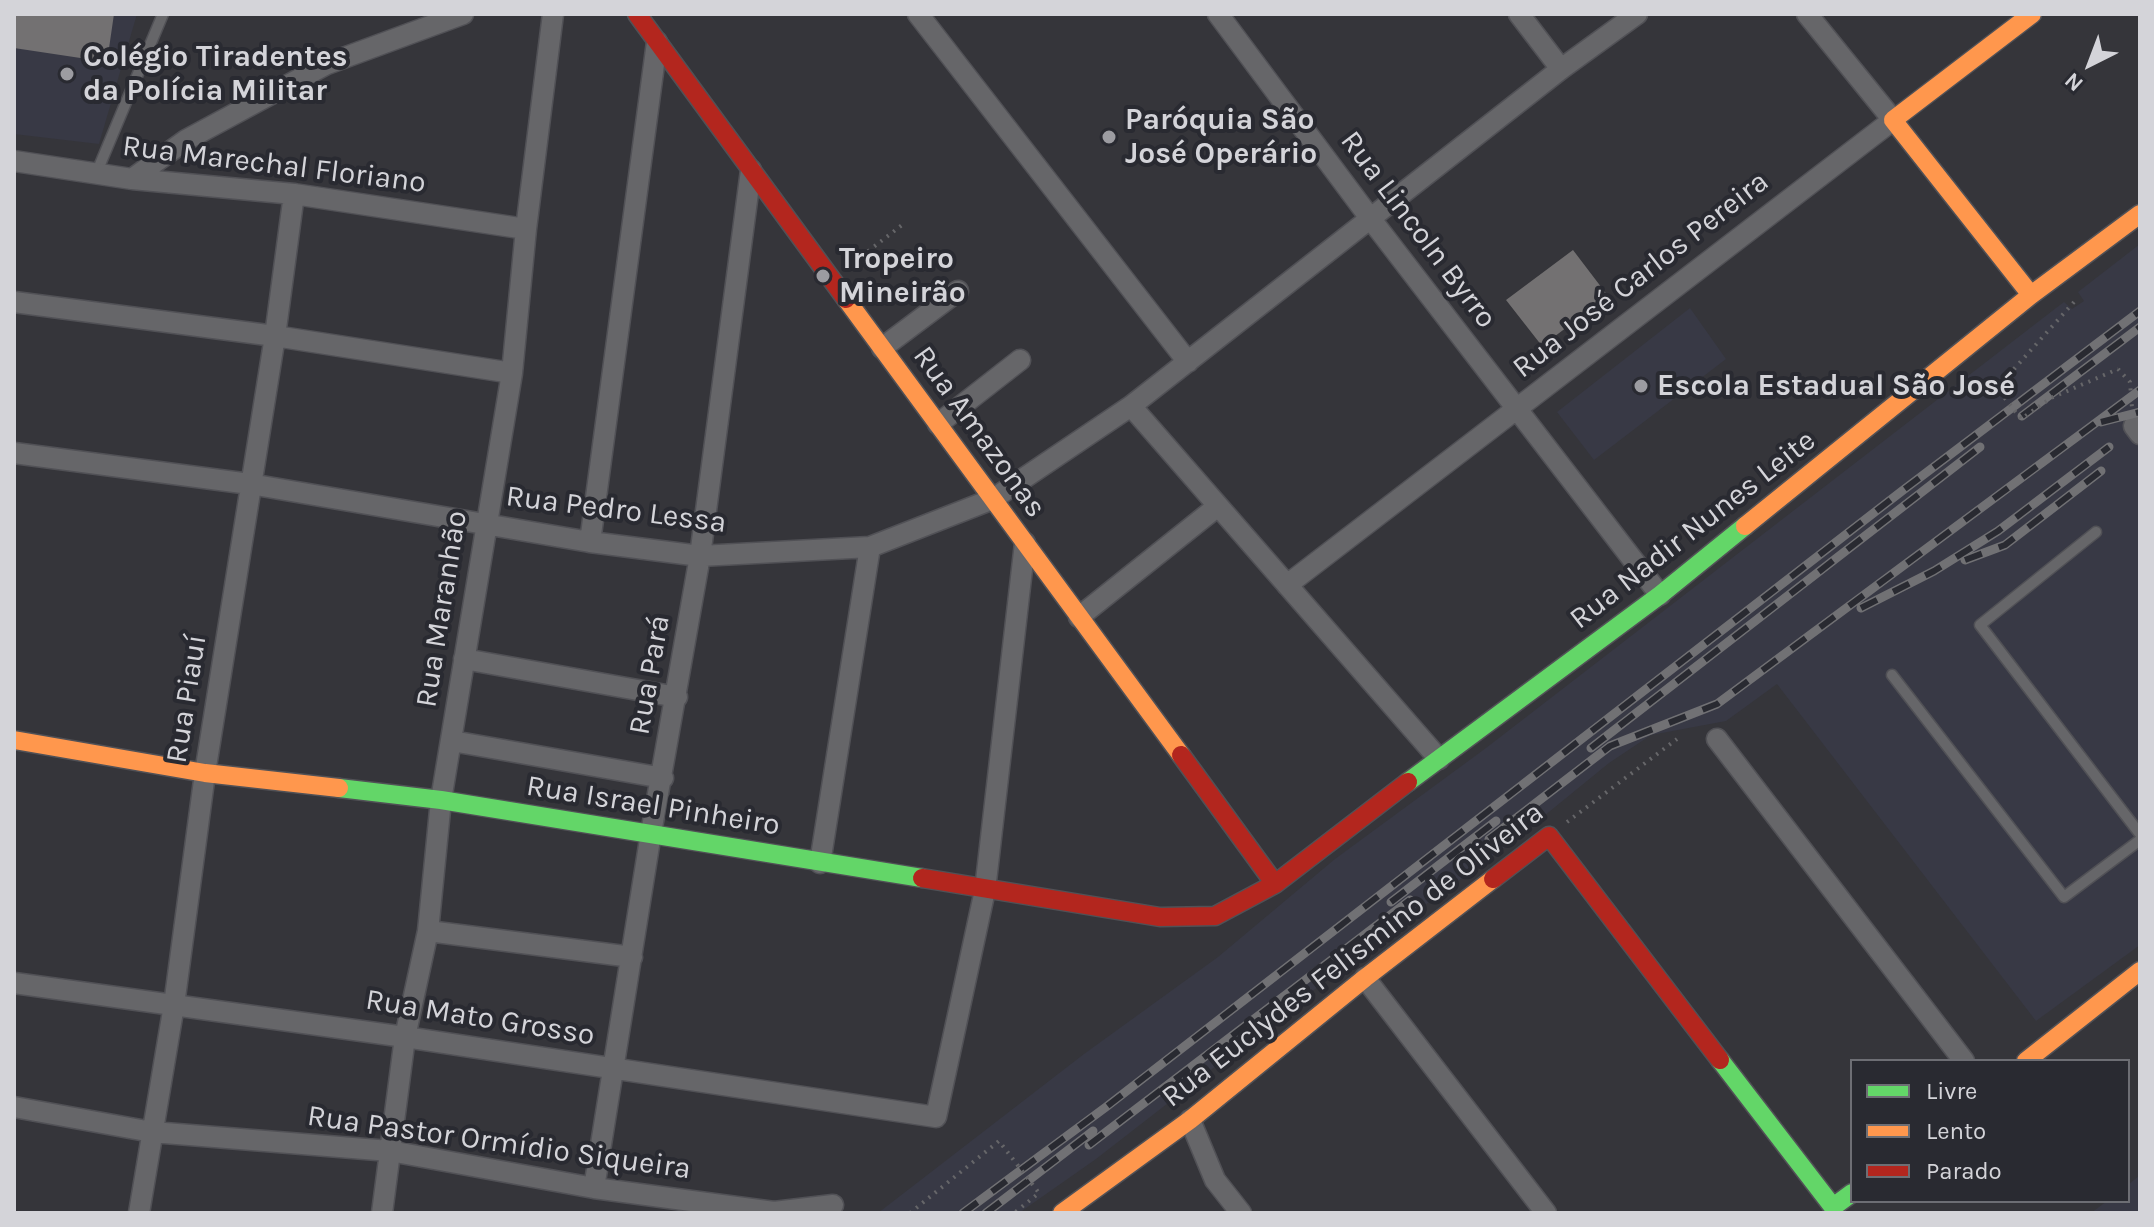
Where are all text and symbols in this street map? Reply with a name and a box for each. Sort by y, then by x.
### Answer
north arrow [2050,24,2130,104]
place label: Colégio Tiradentes da Polícia Militar [83,39,348,110]
marker: Colégio Tiradentes da Polícia Militar [58,65,76,83]
text: N [2059,67,2089,97]
place label: Paróquia São José Operário [1125,102,1317,172]
street label: Rua Lincoln Byrro [1332,124,1504,336]
marker: Paróquia São José Operário [1100,128,1118,146]
street label: Rua Marechal Floriano [120,129,428,201]
street label: Rua José Carlos Pereira [1506,164,1776,386]
place label: Tropeiro Mineirão [839,241,966,312]
marker: Tropeiro Mineirão [814,267,832,285]
street label: Rua Amazonas [905,339,1053,525]
place label: Escola Estadual São José [1657,368,2015,404]
marker: Escola Estadual São José [1632,377,1650,395]
street label: Rua Nadir Nunes Leite [1563,423,1823,637]
street label: Rua Pedro Lessa [504,479,728,541]
street label: Rua Maranhão [409,508,475,710]
street label: Rua Pará [622,612,678,738]
street label: Rua Piauí [159,632,215,766]
street label: Rua Israel Pinheiro [524,768,782,844]
street label: Rua Euclydes Felismino de Oliveira [1155,795,1551,1115]
street label: Rua Mato Grosso [363,982,597,1054]
legend [1850,1059,2130,1203]
text: Livre [1926,1077,1977,1105]
street label: Rua Pastor Ormídio Siqueira [305,1098,693,1188]
text: Lento [1926,1117,1986,1145]
text: Parado [1926,1157,2002,1185]

